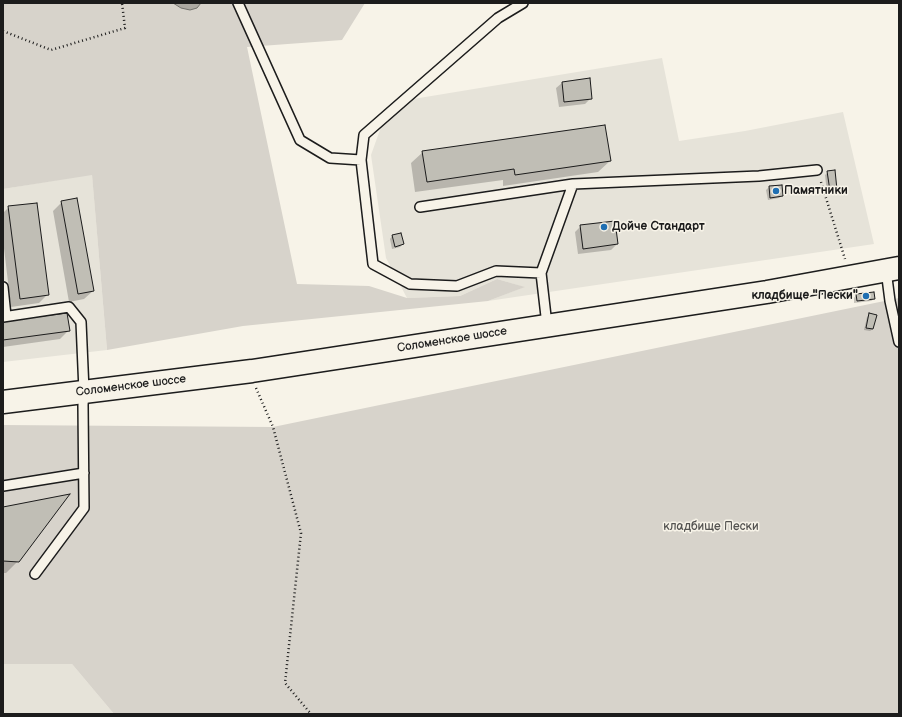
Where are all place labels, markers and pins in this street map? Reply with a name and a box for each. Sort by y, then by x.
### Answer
place label: Памятники [784,184,848,198]
marker: Памятники [771,186,781,196]
place label: Дойче Стандарт [612,220,705,234]
marker: Дойче Стандарт [599,222,609,232]
place label: кладбище "Пески" [751,289,858,303]
marker: кладбище "Пески" [861,291,871,301]

